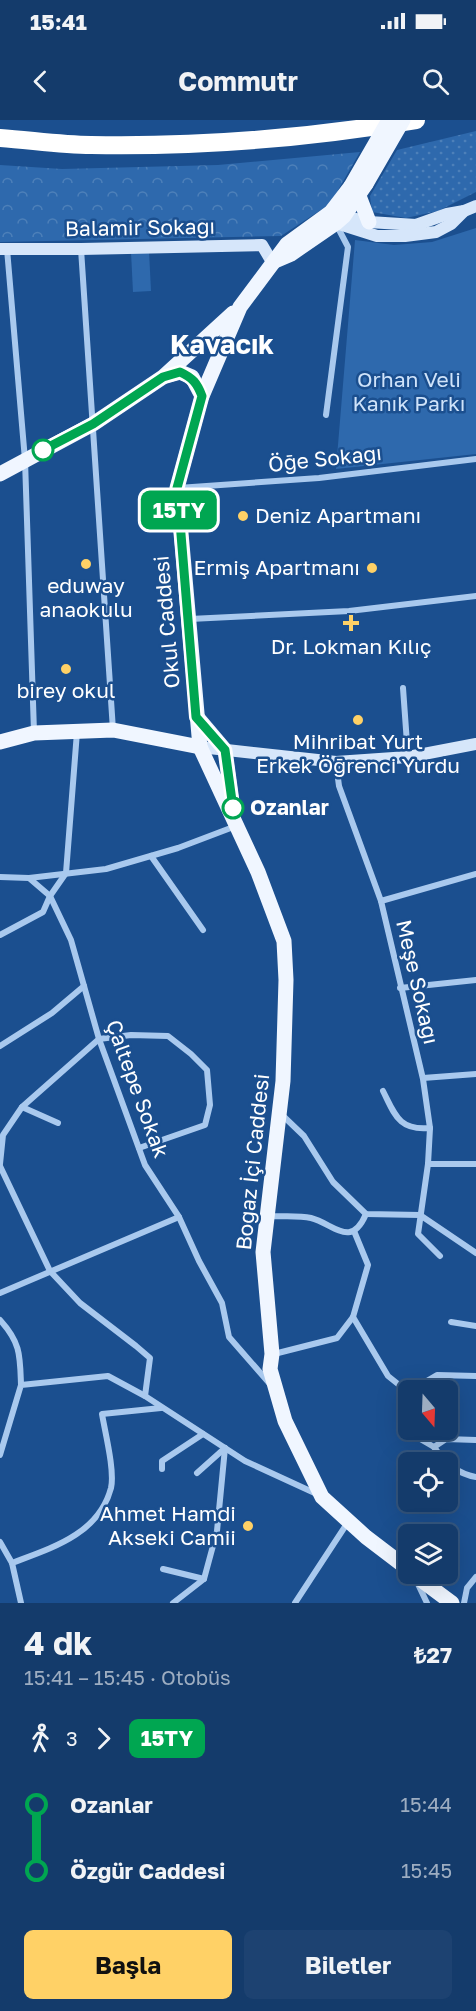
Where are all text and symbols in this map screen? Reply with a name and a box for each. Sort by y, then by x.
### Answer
text: 15:41 [30,8,87,35]
icon: back [24,65,57,98]
text: Commutr [178,65,298,97]
icon: search [419,65,452,98]
street label: Balamir Sokağı [65,213,215,241]
district label: Kavacık [170,328,274,360]
park label: Orhan Veli Kanık Parkı [353,366,465,416]
unlabelled marker [32,439,54,461]
street label: Öḡe Sokağı [267,439,383,477]
line badge: 15TY [137,490,221,530]
text: 15TY [153,497,205,523]
place label: Deniz Apartmanı [255,502,421,528]
marker: Deniz Apartmanı [236,509,250,523]
place label: Ermiş Apartmanı [194,554,360,580]
street label: Okul Caddesi [147,555,185,689]
marker: eduway anaokulu [79,557,93,571]
marker: Ermiş Apartmanı [365,561,379,575]
place label: eduway anaokulu [39,572,133,622]
marker: Dr. Lokman Kılıç [342,614,360,632]
place label: Dr. Lokman Kılıç [271,633,431,659]
marker: birey okul [59,662,73,676]
place label: birey okul [16,677,116,703]
marker: Mihribat Yurt Erkek Öḡrenci Yurdu [351,713,365,727]
place label: Mihribat Yurt Erkek Öḡrenci Yurdu [256,728,460,778]
place label: Ozanlar [250,794,329,820]
marker: Ozanlar [222,797,244,819]
street label: Meşe Sokağı [391,917,445,1047]
street label: Çaltepe Sokak [101,1016,175,1161]
street label: Boğaz İçi Caddesi [230,1072,274,1251]
north arrow [398,1380,458,1440]
map controls [398,1380,458,1584]
button: locate [398,1452,458,1512]
place label: Ahmet Hamdi Akseki Camii [100,1500,236,1550]
marker: Ahmet Hamdi Akseki Camii [241,1519,255,1533]
button: layers [398,1524,458,1584]
text: 4 dk [24,1623,92,1662]
text: ₺27 [414,1641,452,1668]
text: 15:41 – 15:45 · Otobüs [24,1665,231,1689]
icon: walk [24,1722,57,1755]
icon: forward [87,1722,120,1755]
text: 15TY [141,1725,193,1751]
text: 3 [66,1726,78,1750]
text: Ozanlar [70,1791,153,1818]
text: 15:44 [400,1792,452,1816]
text: Özgür Caddesi [70,1857,225,1884]
text: 15:45 [401,1858,452,1882]
button: Başla [24,1930,232,1999]
button: Biletler [244,1930,452,1999]

